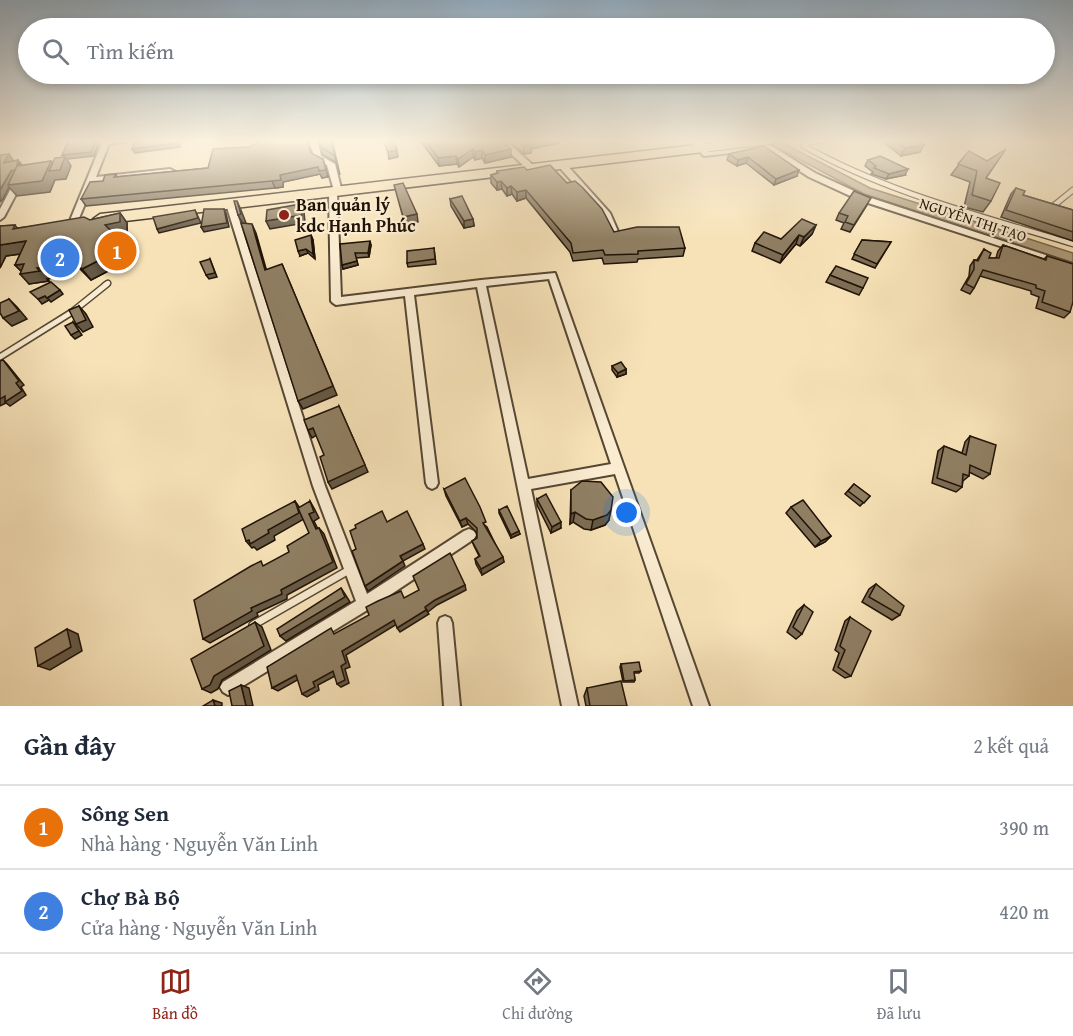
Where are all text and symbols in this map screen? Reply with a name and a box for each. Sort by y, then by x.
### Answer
search box [18,18,1055,84]
icon: search [39,35,72,68]
text: Tìm kiếm [87,35,174,67]
place label: Ban quản lý kdc Hạnh Phúc [296,191,416,239]
street label: NGUYỄN THỊ TẠO [917,192,1029,247]
marker: Ban quản lý kdc Hạnh Phúc [277,208,291,222]
pin: 1 [98,228,136,274]
pin: 2 [40,236,80,280]
your location [612,498,641,527]
text: Gần đây [24,726,116,765]
text: 2 kết quả [973,731,1049,760]
text: Sông Sen [81,797,169,829]
text: 1 [38,813,49,842]
text: 390 m [999,813,1049,842]
text: Nhà hàng · Nguyễn Văn Linh [81,829,318,858]
text: Chợ Bà Bộ [81,881,180,913]
text: 2 [38,897,49,926]
text: 420 m [999,897,1049,926]
text: Cửa hàng · Nguyễn Văn Linh [81,913,317,942]
tab: Bản đồ [152,965,198,1025]
tab: Chỉ đường [502,965,572,1025]
tab: Đã lưu [877,965,921,1025]

